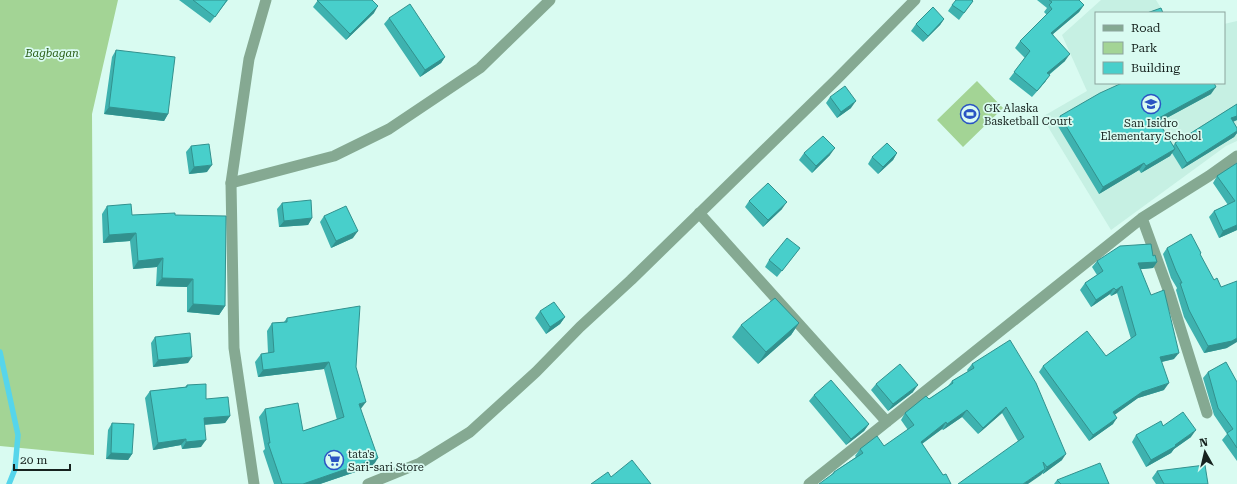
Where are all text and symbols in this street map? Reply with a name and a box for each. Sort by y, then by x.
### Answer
legend [1095,12,1225,84]
text: Road [1131,21,1161,35]
text: Park [1131,41,1158,55]
park label: Bagbagan [24,47,79,60]
text: Building [1131,61,1180,75]
school or university icon: San Isidro Elementary School [1140,93,1162,115]
place label: GK Alaska Basketball Court [984,102,1072,128]
sports icon: GK Alaska Basketball Court [959,103,981,125]
place label: San Isidro Elementary School [1101,117,1202,143]
north arrow [1185,432,1225,472]
text: N [1199,435,1209,450]
scale bar [14,446,70,472]
place label: tata's Sari-sari Store [348,448,424,474]
supermarket icon: tata's Sari-sari Store [323,449,345,471]
text: 20 m [20,453,47,467]

